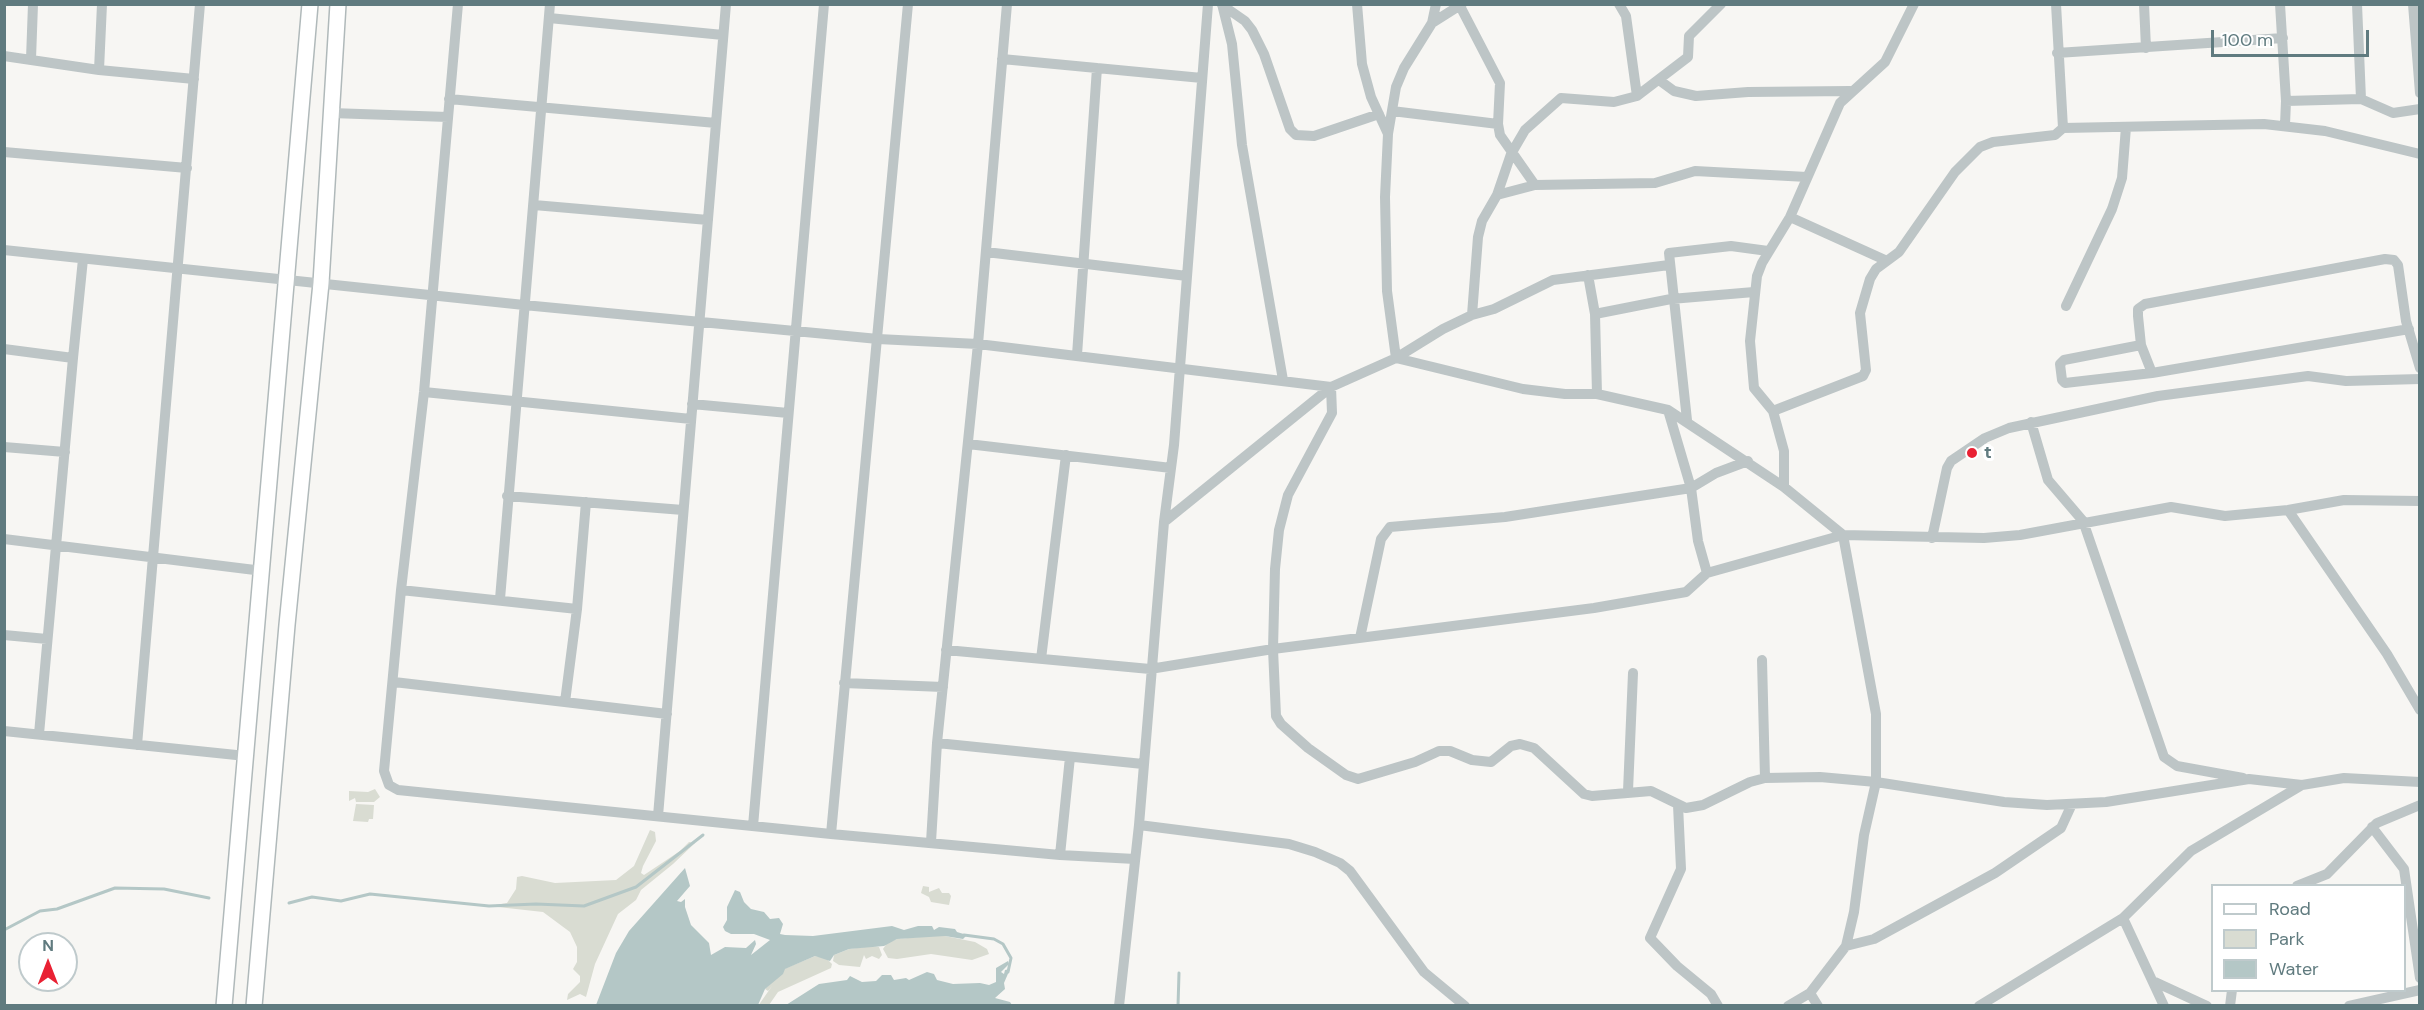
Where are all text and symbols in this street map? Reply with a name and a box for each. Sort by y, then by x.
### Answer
scale bar [2214,18,2372,56]
text: 100 m [2222,28,2273,52]
place label: t [1984,442,1992,464]
marker: t [1965,446,1979,460]
legend [2211,884,2406,992]
text: Road [2269,897,2311,921]
text: Park [2269,927,2305,951]
north arrow [18,932,78,992]
text: N [42,935,54,956]
text: Water [2269,957,2319,981]

